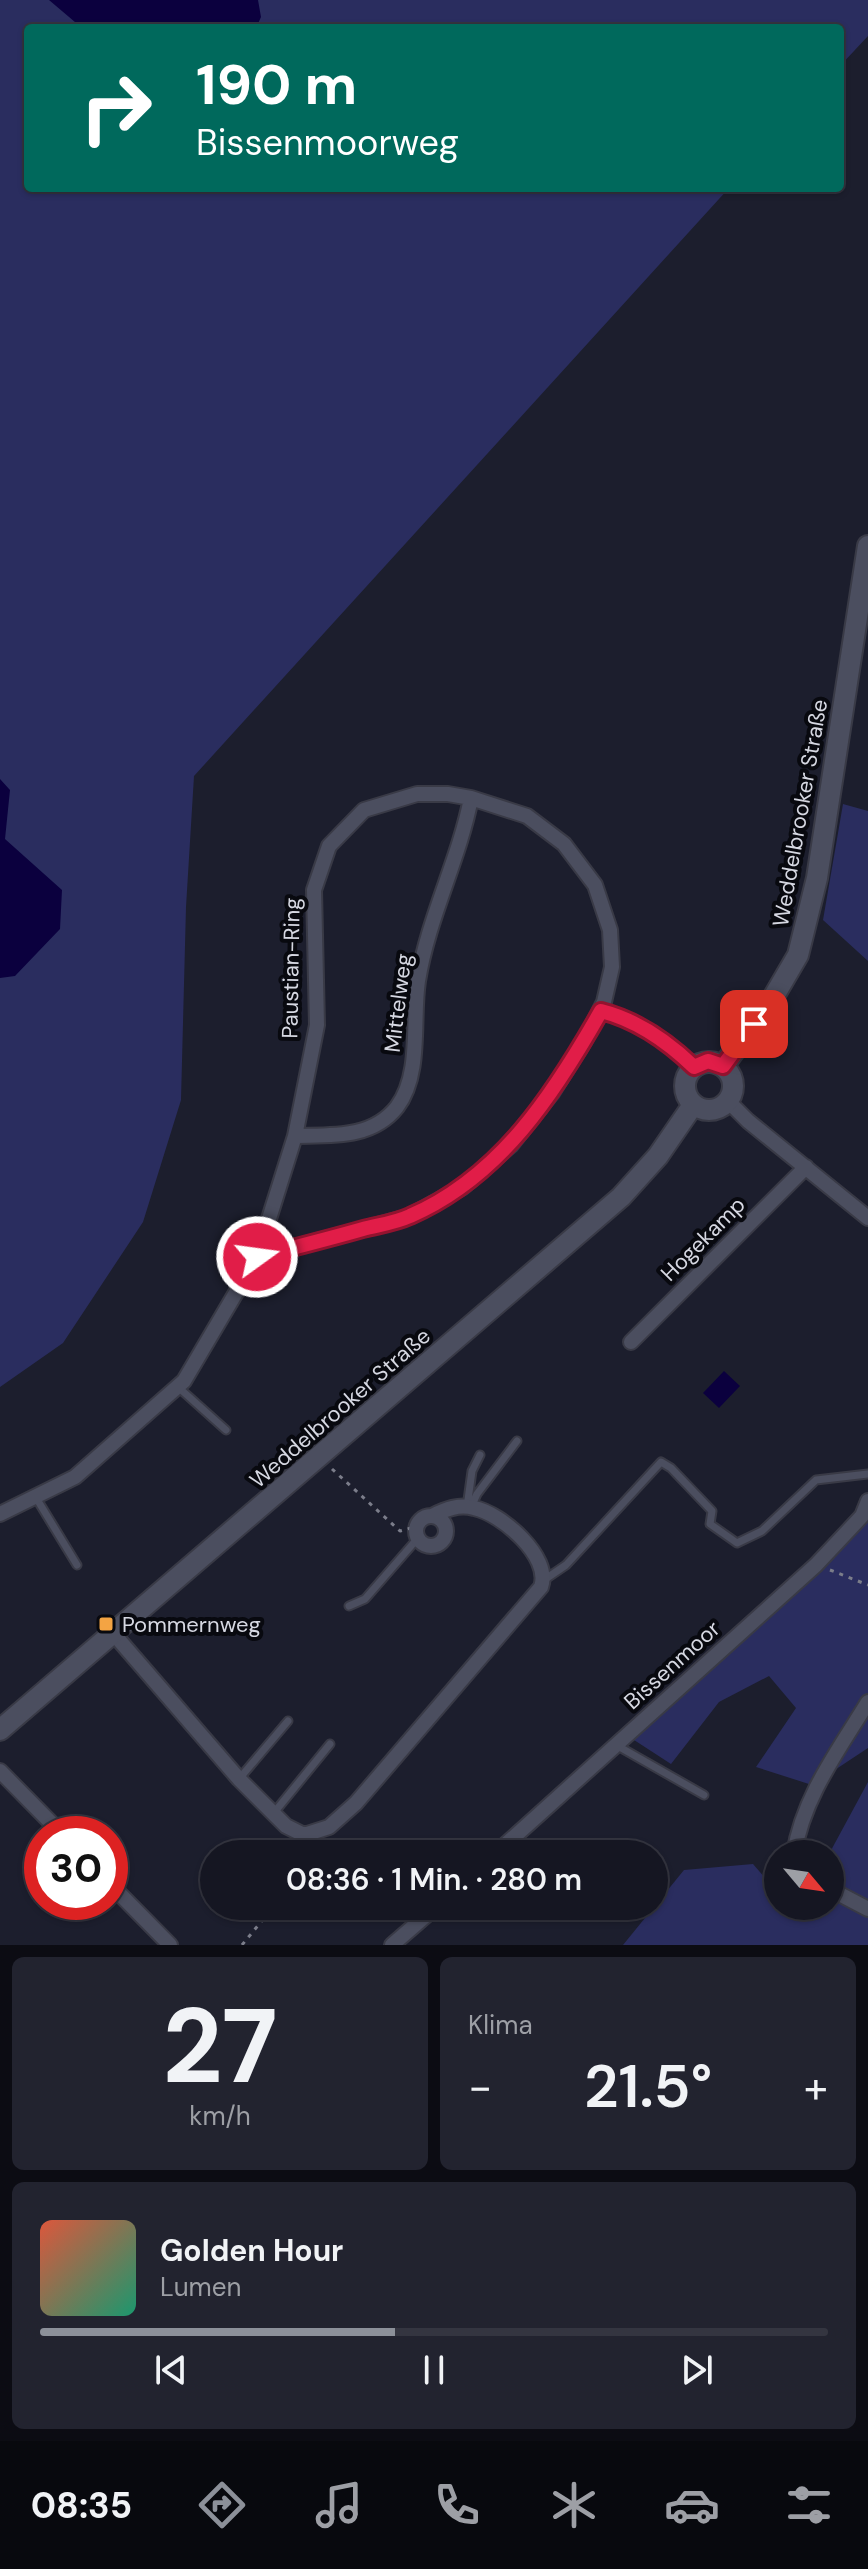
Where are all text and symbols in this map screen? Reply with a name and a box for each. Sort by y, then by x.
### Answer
text: 190 m [196,48,357,121]
icon: right [64,56,168,160]
text: Bissenmoorweg [196,119,459,166]
street label: Weddelbrooker Straße [766,697,834,929]
street label: Paustian-Ring [275,897,307,1039]
street label: Mittelweg [378,952,418,1054]
pin [720,990,788,1058]
icon: arrive [732,1002,776,1046]
street label: Hogekamp [654,1190,752,1288]
position arrow [215,1215,299,1299]
street label: Weddelbrooker Straße [244,1322,436,1494]
place label: Pommernweg [122,1610,261,1639]
street label: Bissenmoor [618,1614,726,1716]
marker: Pommernweg [97,1615,115,1633]
speed limit sign: 30 [24,1816,128,1920]
north arrow [764,1840,844,1920]
map controls [764,1840,844,1920]
text: 08:36 · 1 Min. · 280 m [286,1860,582,1899]
text: 27 [162,1979,278,2114]
text: Klima [468,2008,533,2042]
text: 21.5° [584,2047,712,2126]
text: − [468,2058,492,2116]
text: + [804,2058,828,2116]
text: km/h [189,2099,251,2133]
text: Golden Hour [160,2231,343,2270]
text: Lumen [160,2270,241,2304]
icon: previous [149,2348,193,2392]
icon: pause [412,2348,456,2392]
icon: next [675,2348,719,2392]
icon: directions [194,2477,250,2533]
icon: music [311,2477,367,2533]
icon: phone [429,2477,485,2533]
icon: climate [546,2477,602,2533]
icon: car [664,2477,720,2533]
icon: filters [781,2477,837,2533]
text: 08:35 [31,2482,132,2529]

